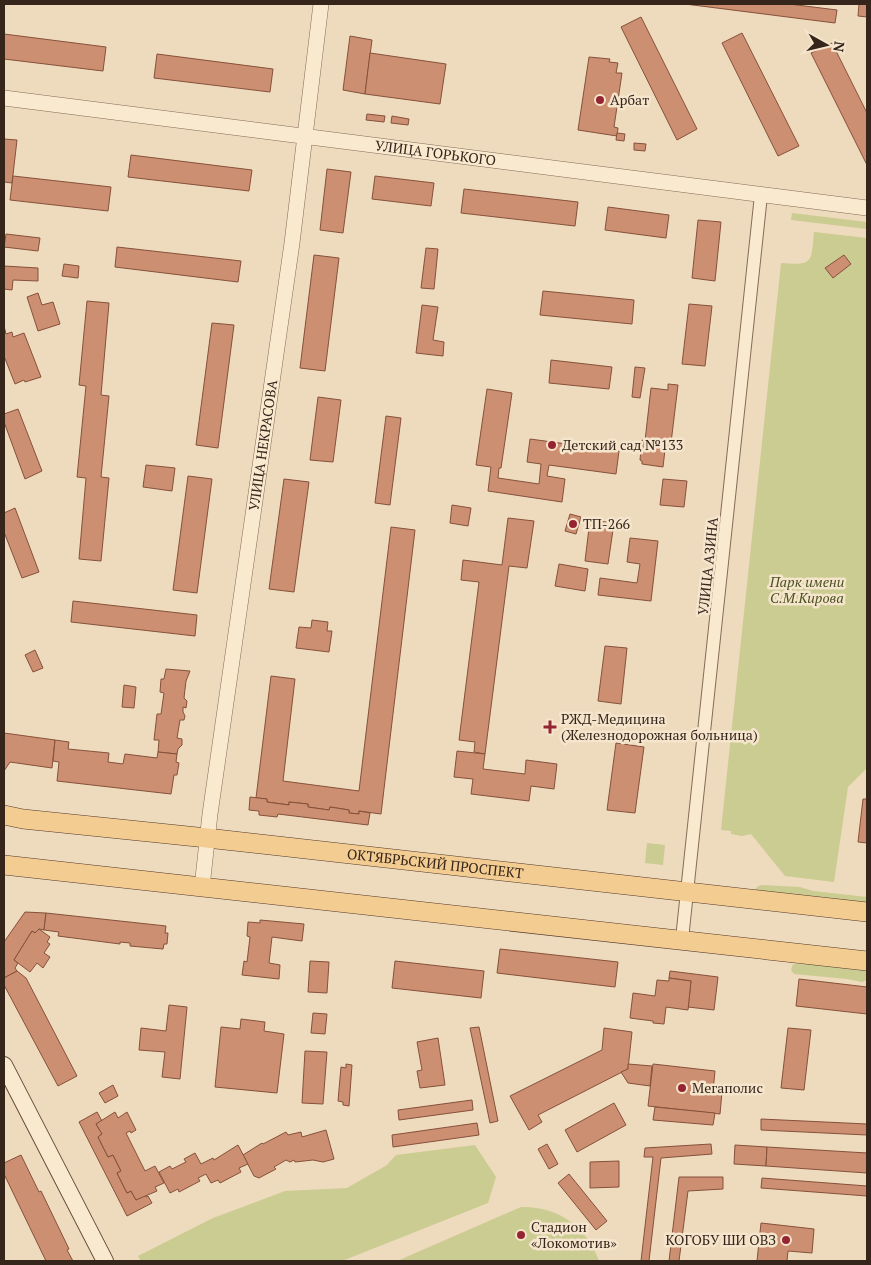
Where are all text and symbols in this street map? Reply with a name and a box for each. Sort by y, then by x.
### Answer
north arrow [801,20,851,70]
text: N [829,40,850,54]
place label: Арбат [610,90,649,109]
marker: Арбат [594,94,606,106]
street label: УЛИЦА ГОРЬКОГО [374,135,497,170]
street label: УЛИЦА НЕКРАСОВА [244,378,281,512]
place label: Детский сад №133 [562,435,683,454]
marker: Детский сад №133 [546,439,558,451]
place label: ТП-266 [583,514,631,533]
street label: УЛИЦА АЗИНА [693,516,722,616]
marker: ТП-266 [567,518,579,530]
park label: Парк имени С.М.Кирова [769,572,844,607]
place label: РЖД-Медицина (Железнодорожная больница) [561,709,758,744]
marker: РЖД-Медицина (Железнодорожная больница) [543,720,557,734]
street label: ОКТЯБРЬСКИЙ ПРОСПЕКТ [346,844,525,882]
place label: Мегаполис [692,1078,763,1097]
marker: Мегаполис [676,1082,688,1094]
place label: Cтадион «Локомотив» [531,1217,617,1252]
marker: Cтадион «Локомотив» [515,1229,527,1241]
place label: КОГОБУ ШИ ОВЗ [665,1230,776,1249]
marker: КОГОБУ ШИ ОВЗ [780,1234,792,1246]

